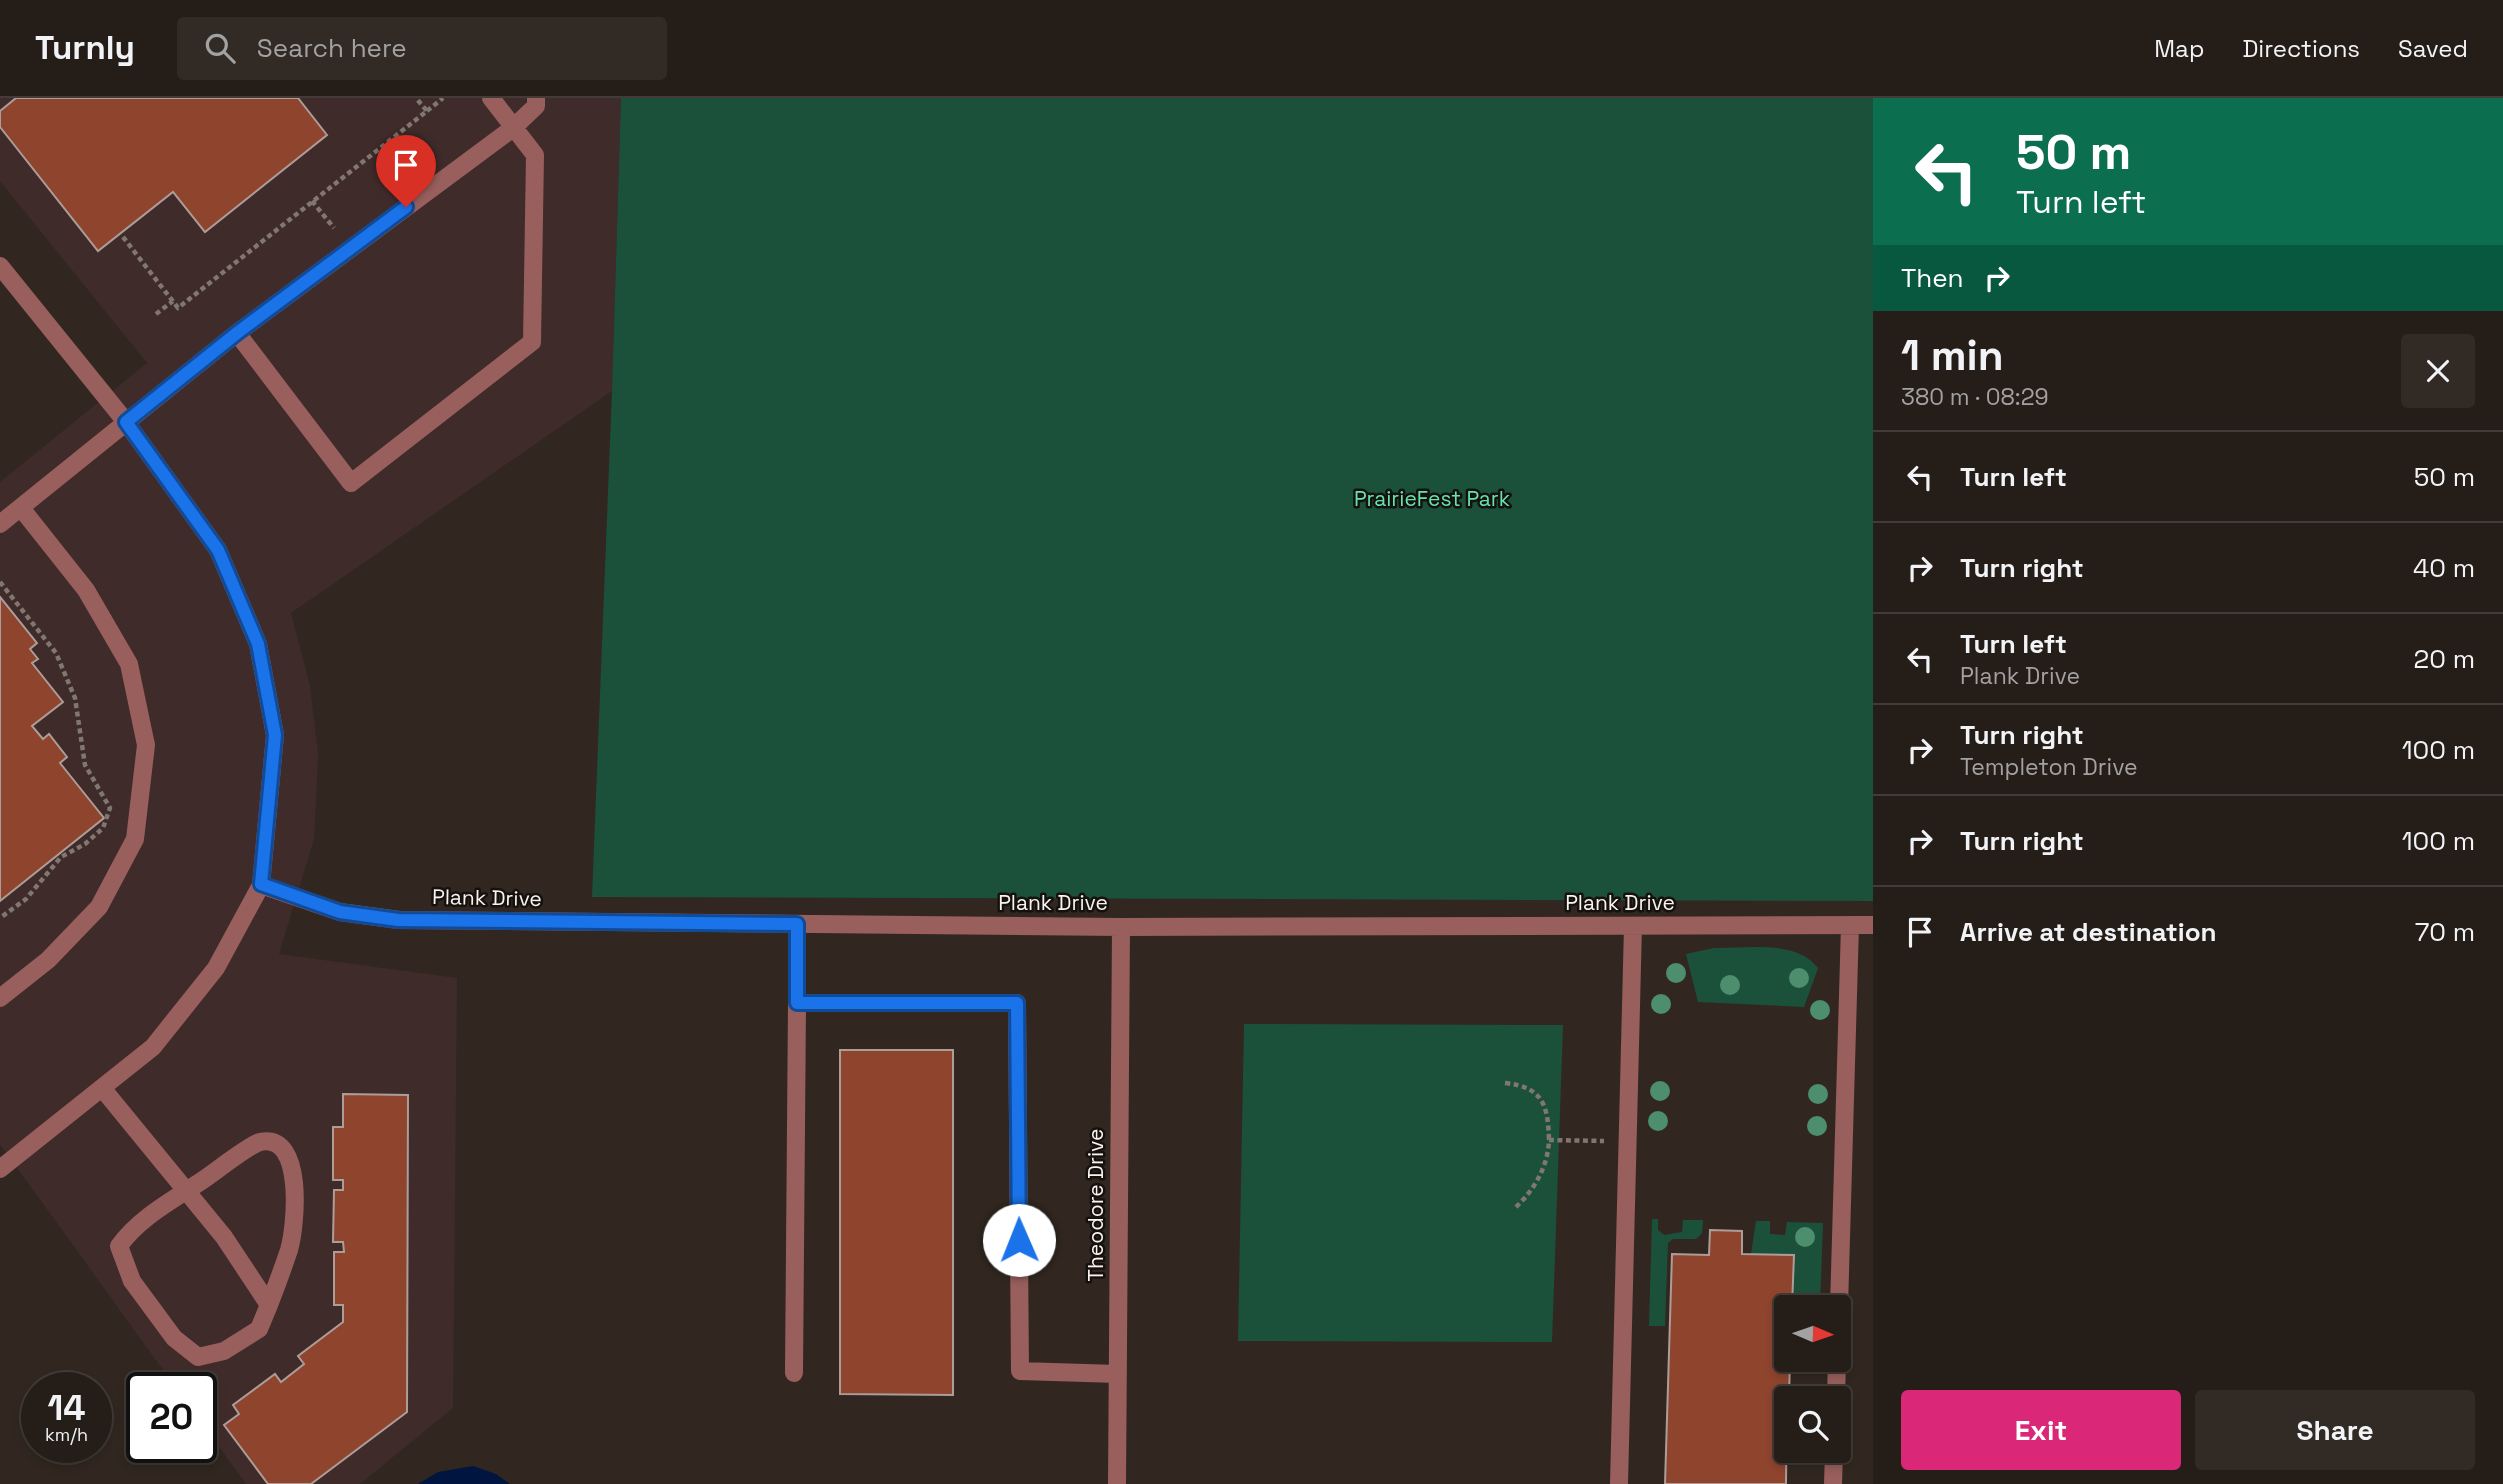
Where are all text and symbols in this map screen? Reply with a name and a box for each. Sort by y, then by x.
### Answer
search box [177,17,667,80]
text: Turnly [35,27,135,69]
icon: search [201,29,239,67]
text: Search here [257,31,407,65]
text: Map [2154,33,2204,64]
text: Directions [2242,33,2360,64]
text: Saved [2398,33,2468,64]
text: 50 m [2016,121,2131,183]
icon: left [1901,126,1992,217]
pin [376,135,436,207]
icon: arrive [387,146,425,184]
text: Turn left [2016,182,2146,222]
icon: right [1978,259,2016,297]
text: Then [1901,261,1964,295]
text: 1 min [1901,329,2004,382]
button: close [2401,334,2475,408]
text: 380 m · 08:29 [1901,382,2049,412]
icon: left [1901,458,1939,496]
text: Turn left [1960,460,2067,494]
text: 50 m [2414,460,2475,494]
park label: PrairieFest Park [1354,485,1510,512]
icon: right [1901,549,1939,587]
text: Turn right [1960,551,2084,585]
text: 40 m [2413,551,2475,585]
text: Turn left [1960,627,2067,661]
icon: left [1901,640,1939,678]
text: 20 m [2414,642,2475,676]
text: Plank Drive [1960,661,2080,691]
text: Turn right [1960,718,2084,752]
icon: right [1901,731,1939,769]
text: 100 m [2402,733,2475,767]
text: Templeton Drive [1960,752,2138,782]
icon: right [1901,822,1939,860]
text: Turn right [1960,824,2084,858]
text: 100 m [2402,824,2475,858]
street label: Plank Drive [432,883,542,912]
street label: Plank Drive [998,889,1108,916]
street label: Plank Drive [1565,889,1675,916]
icon: arrive [1901,913,1939,951]
text: Arrive at destination [1960,915,2217,949]
text: 70 m [2415,915,2475,949]
street label: Theodore Drive [1082,1129,1109,1281]
position arrow [982,1203,1056,1277]
north arrow [1774,1295,1852,1372]
map controls [1774,1295,1851,1463]
speed limit sign: 20 [126,1372,217,1463]
text: 14 [47,1386,86,1430]
button: search [1774,1386,1851,1463]
button: Exit [1901,1390,2181,1470]
button: Share [2195,1390,2475,1470]
text: km/h [45,1423,88,1446]

